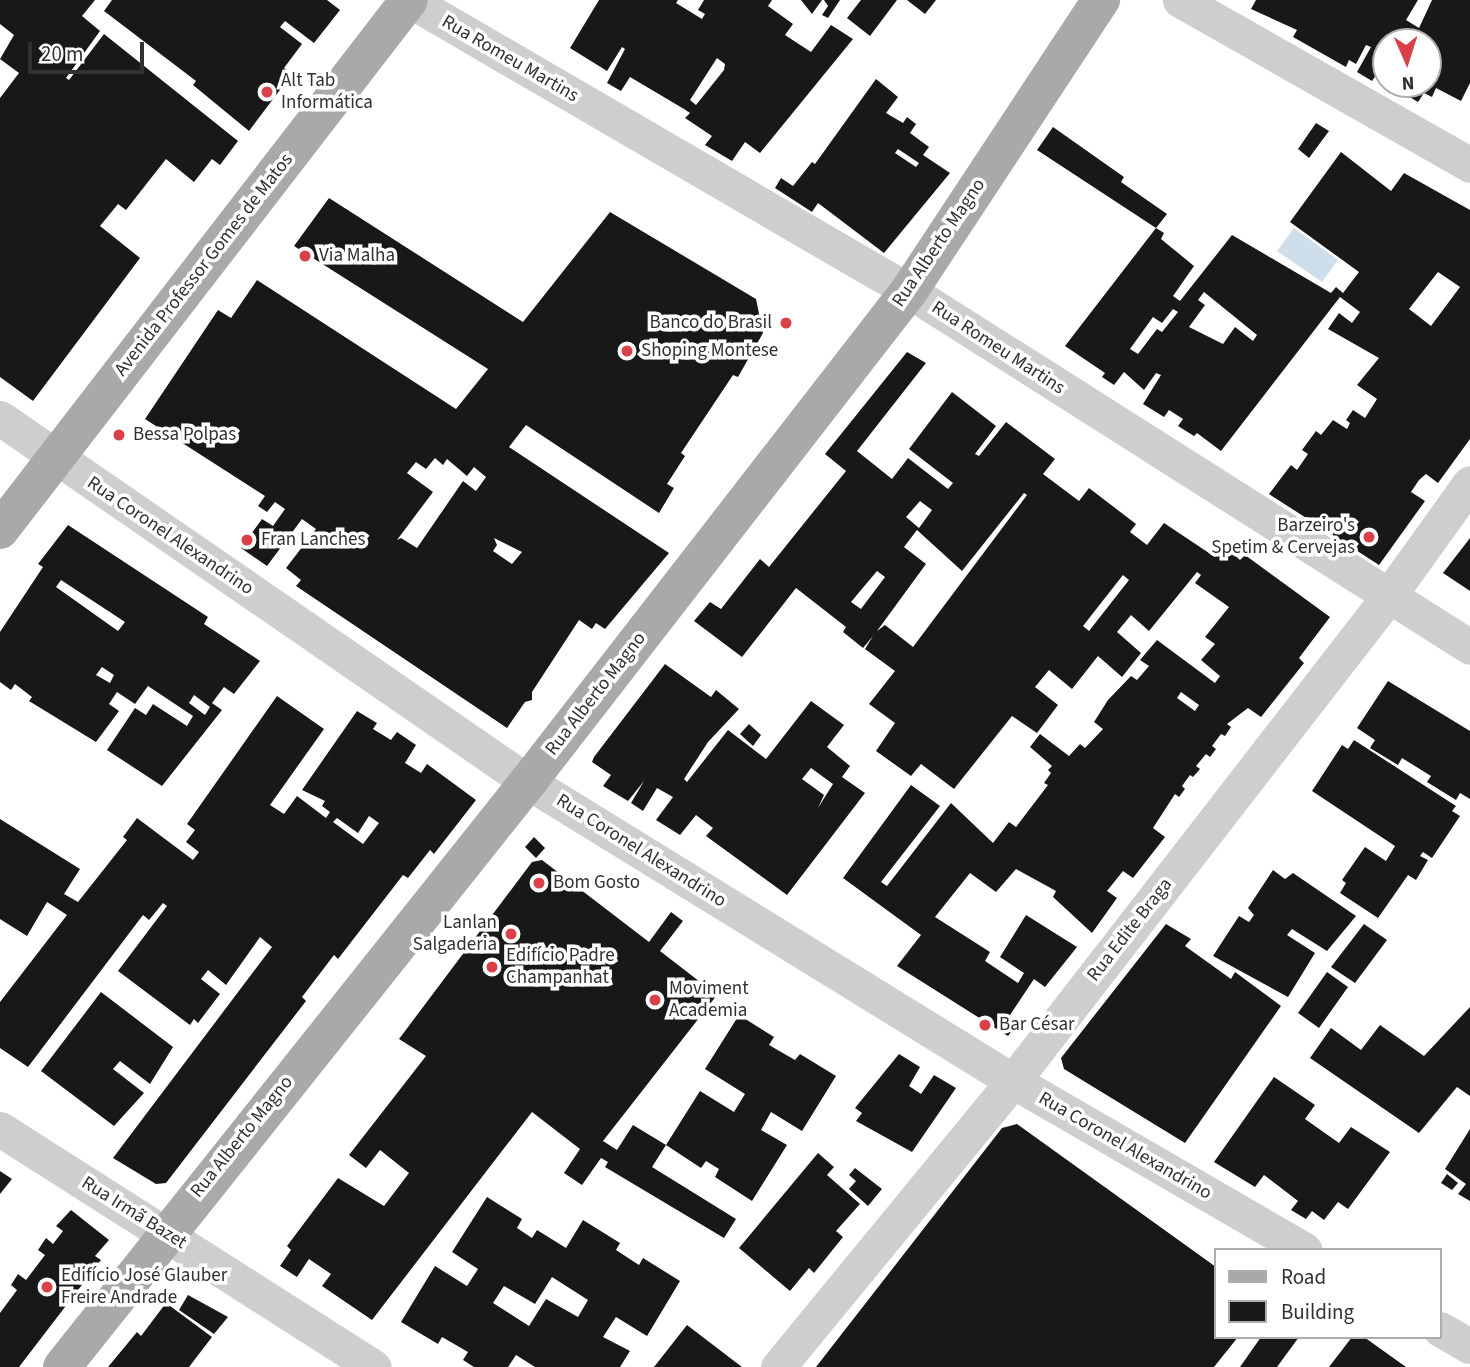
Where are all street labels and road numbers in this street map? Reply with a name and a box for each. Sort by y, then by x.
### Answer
street label: Rua Romeu Martins [438,11,582,107]
street label: Avenida Professor Gomes de Matos [110,149,298,381]
street label: Rua Alberto Magno [888,174,990,312]
street label: Rua Romeu Martins [927,296,1069,400]
street label: Rua Coronel Alexandrino [82,472,258,600]
street label: Rua Alberto Magno [541,628,651,760]
street label: Rua Coronel Alexandrino [552,789,730,913]
street label: Rua Edite Braga [1083,874,1177,986]
street label: Rua Alberto Magno [186,1071,298,1203]
street label: Rua Coronel Alexandrino [1034,1087,1216,1205]
street label: Rua Irmã Bazet [77,1172,191,1254]

